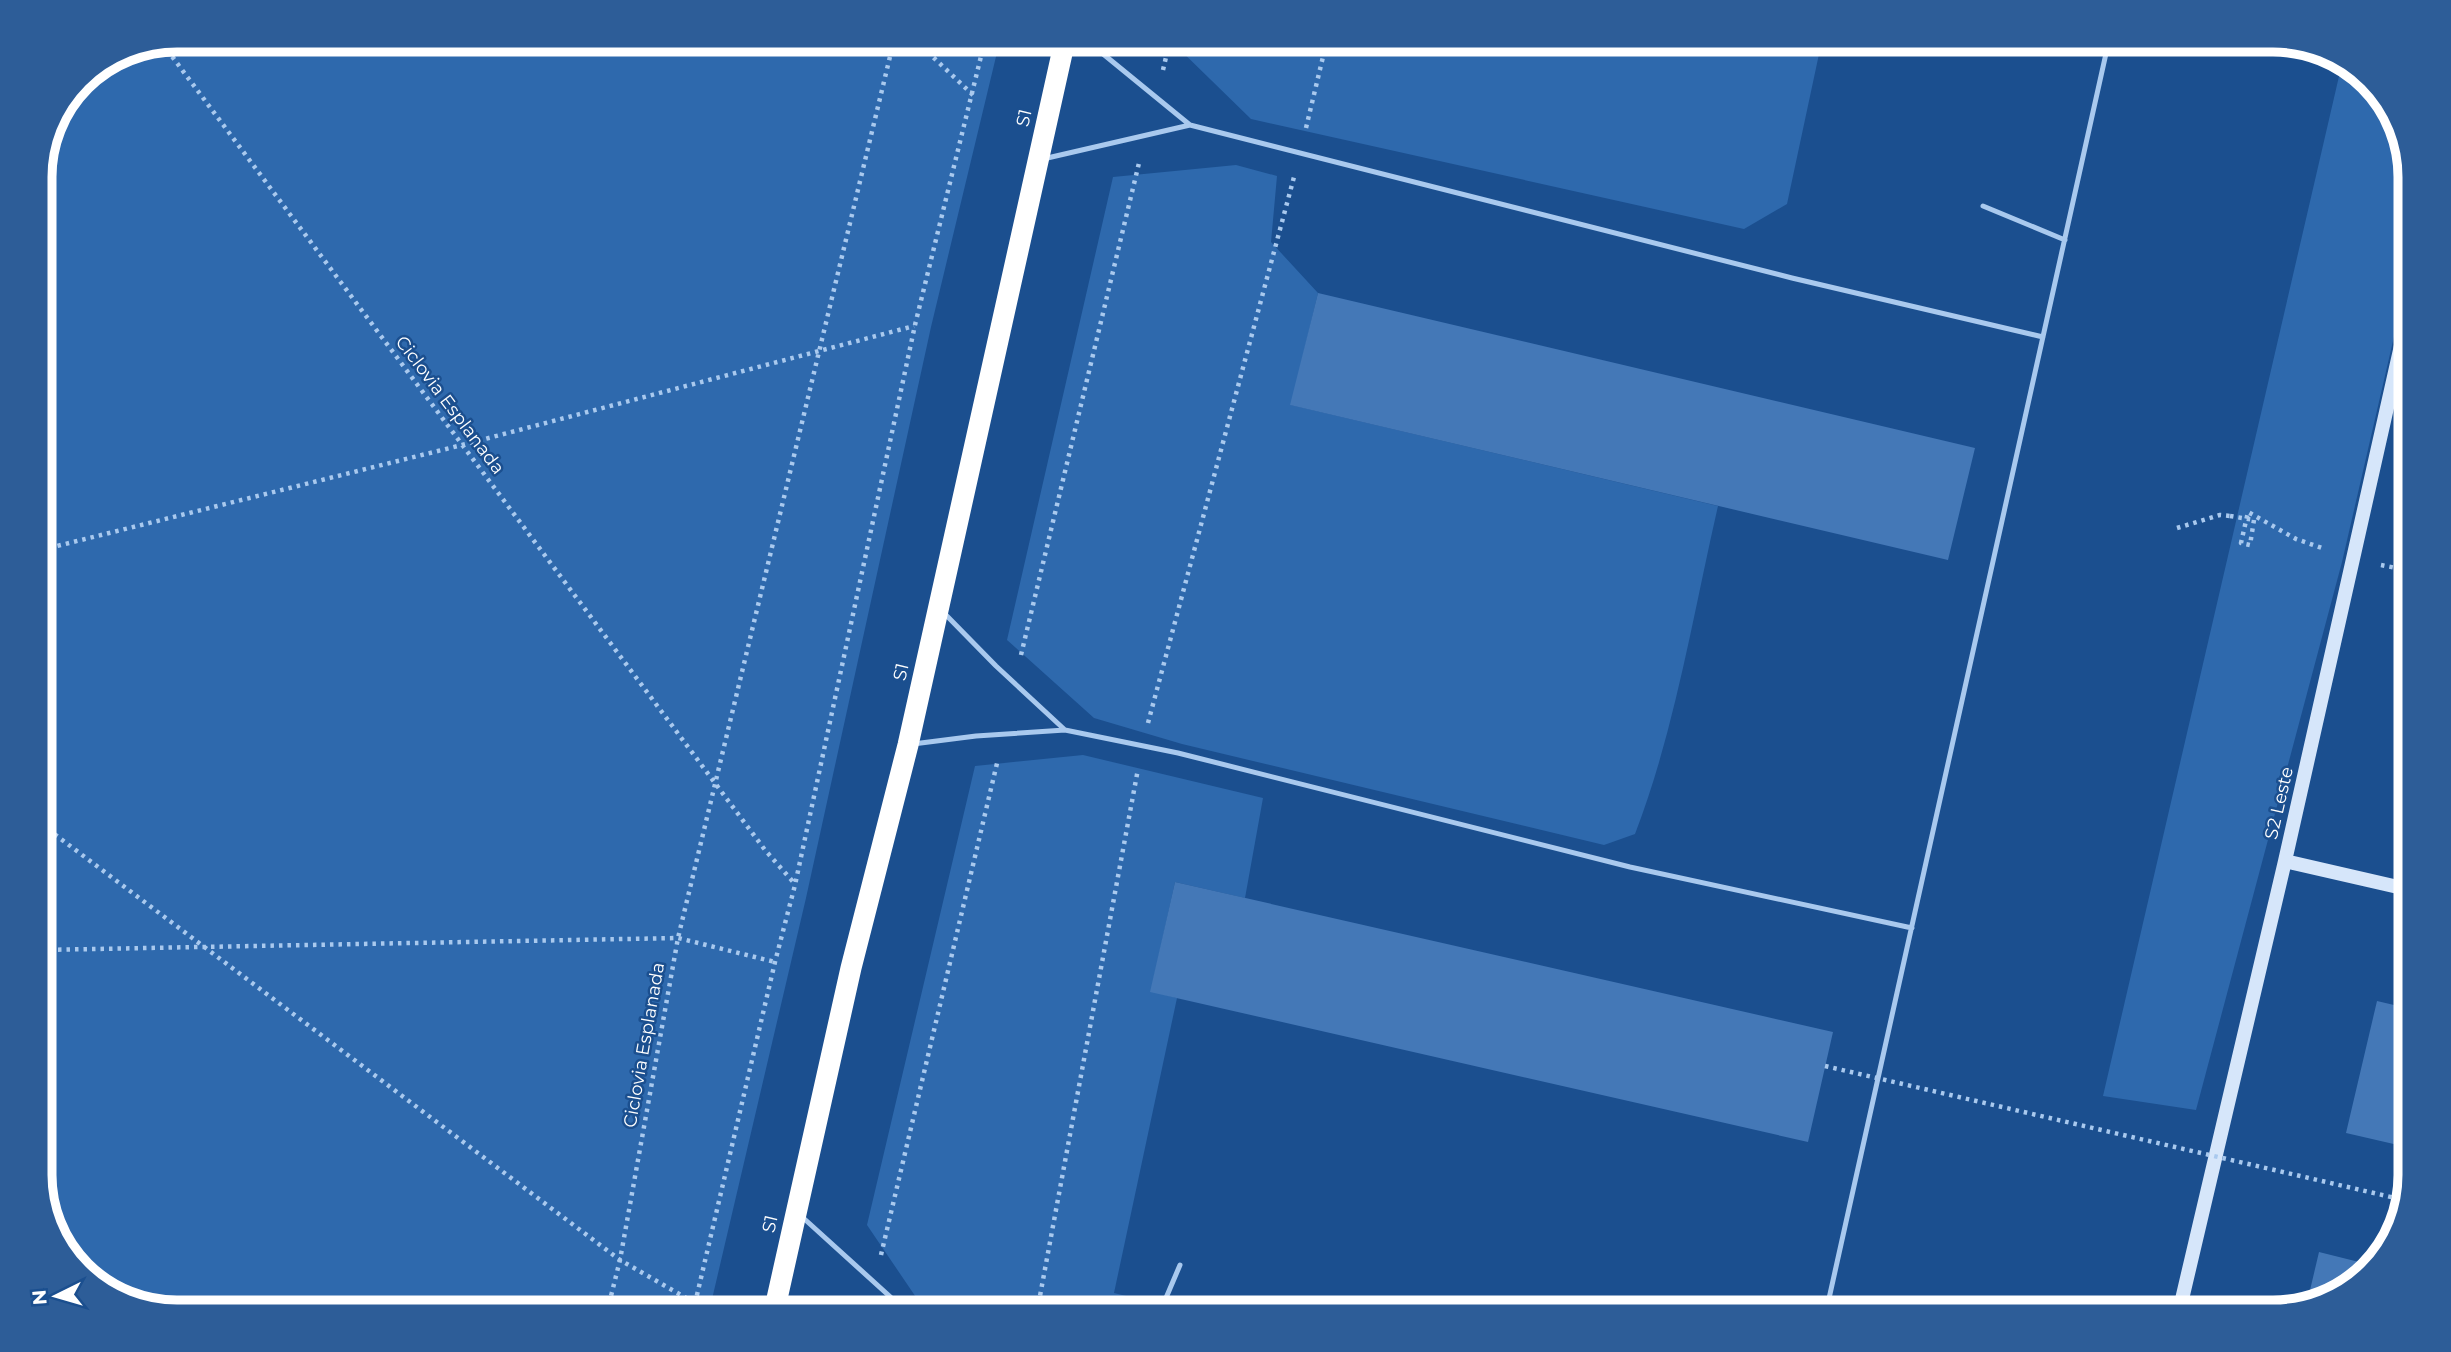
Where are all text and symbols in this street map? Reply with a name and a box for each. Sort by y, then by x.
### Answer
street label: S1 [1011,107,1037,129]
street label: Ciclovia Esplanada [391,332,509,478]
street label: S1 [888,661,914,683]
street label: S2 Leste [2260,764,2298,842]
street label: Ciclovia Esplanada [619,961,669,1129]
street label: S1 [757,1213,783,1235]
north arrow [21,1261,91,1331]
text: N [27,1289,52,1306]

